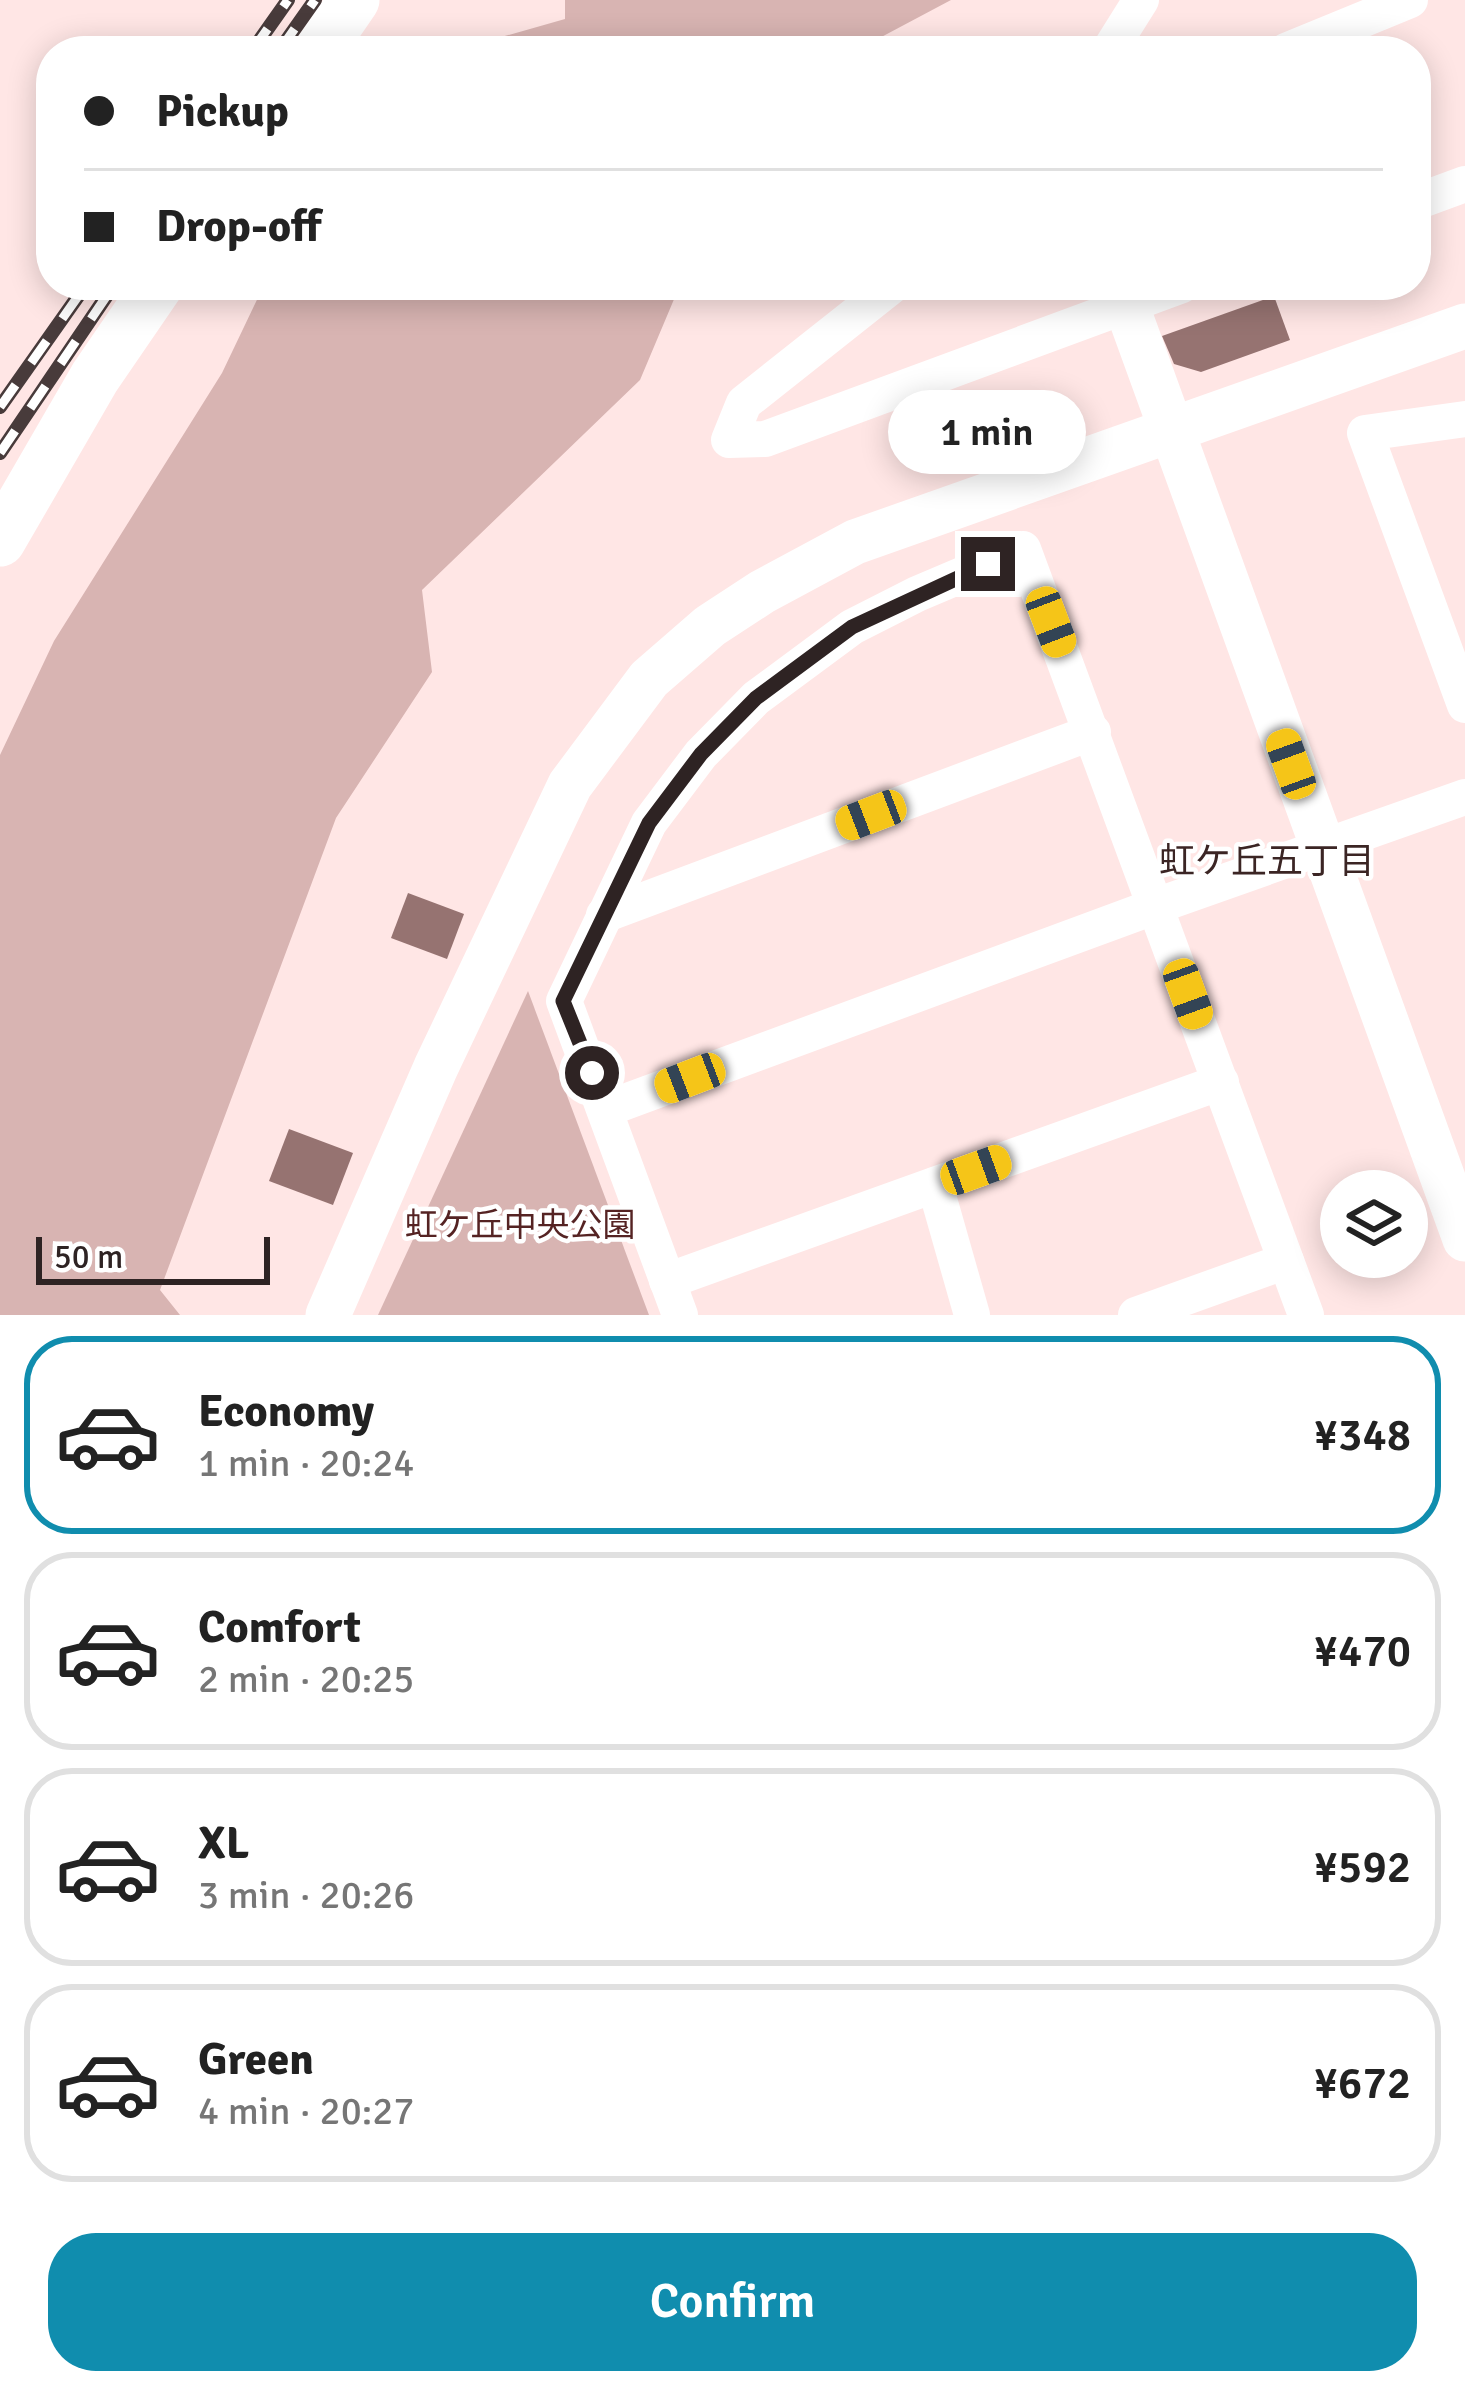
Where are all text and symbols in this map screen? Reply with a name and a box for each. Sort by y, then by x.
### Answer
text: Pickup [156,84,289,139]
text: Drop-off [156,199,321,254]
callout: 1 min [889,390,1087,474]
text: 1 min [940,408,1034,456]
route end [961,537,1015,591]
car [1021,582,1081,662]
car [1262,724,1320,804]
car [831,785,911,845]
district label: 虹ケ丘五丁目 [1159,839,1375,884]
car [1159,954,1217,1034]
route start [565,1046,619,1100]
car [650,1048,730,1108]
car [936,1141,1016,1199]
map controls [1320,1170,1428,1278]
button: layers [1320,1170,1428,1278]
park label: 虹ケ丘中央公園 [405,1205,636,1246]
scale bar [36,1231,270,1284]
text: 50 m [54,1237,123,1278]
icon: car [54,1381,162,1489]
text: Economy [198,1384,374,1439]
text: ¥348 [1314,1408,1411,1463]
text: 1 min · 20:24 [198,1439,414,1487]
icon: car [54,1597,162,1705]
text: Comfort [198,1600,361,1655]
text: ¥470 [1314,1624,1411,1679]
text: 2 min · 20:25 [198,1655,414,1703]
icon: car [54,1813,162,1921]
text: XL [198,1816,249,1871]
text: ¥592 [1314,1840,1411,1895]
text: 3 min · 20:26 [198,1871,414,1919]
icon: car [54,2029,162,2137]
text: Green [198,2032,314,2087]
text: ¥672 [1314,2056,1411,2111]
text: 4 min · 20:27 [198,2087,414,2135]
button: Confirm [48,2233,1417,2371]

